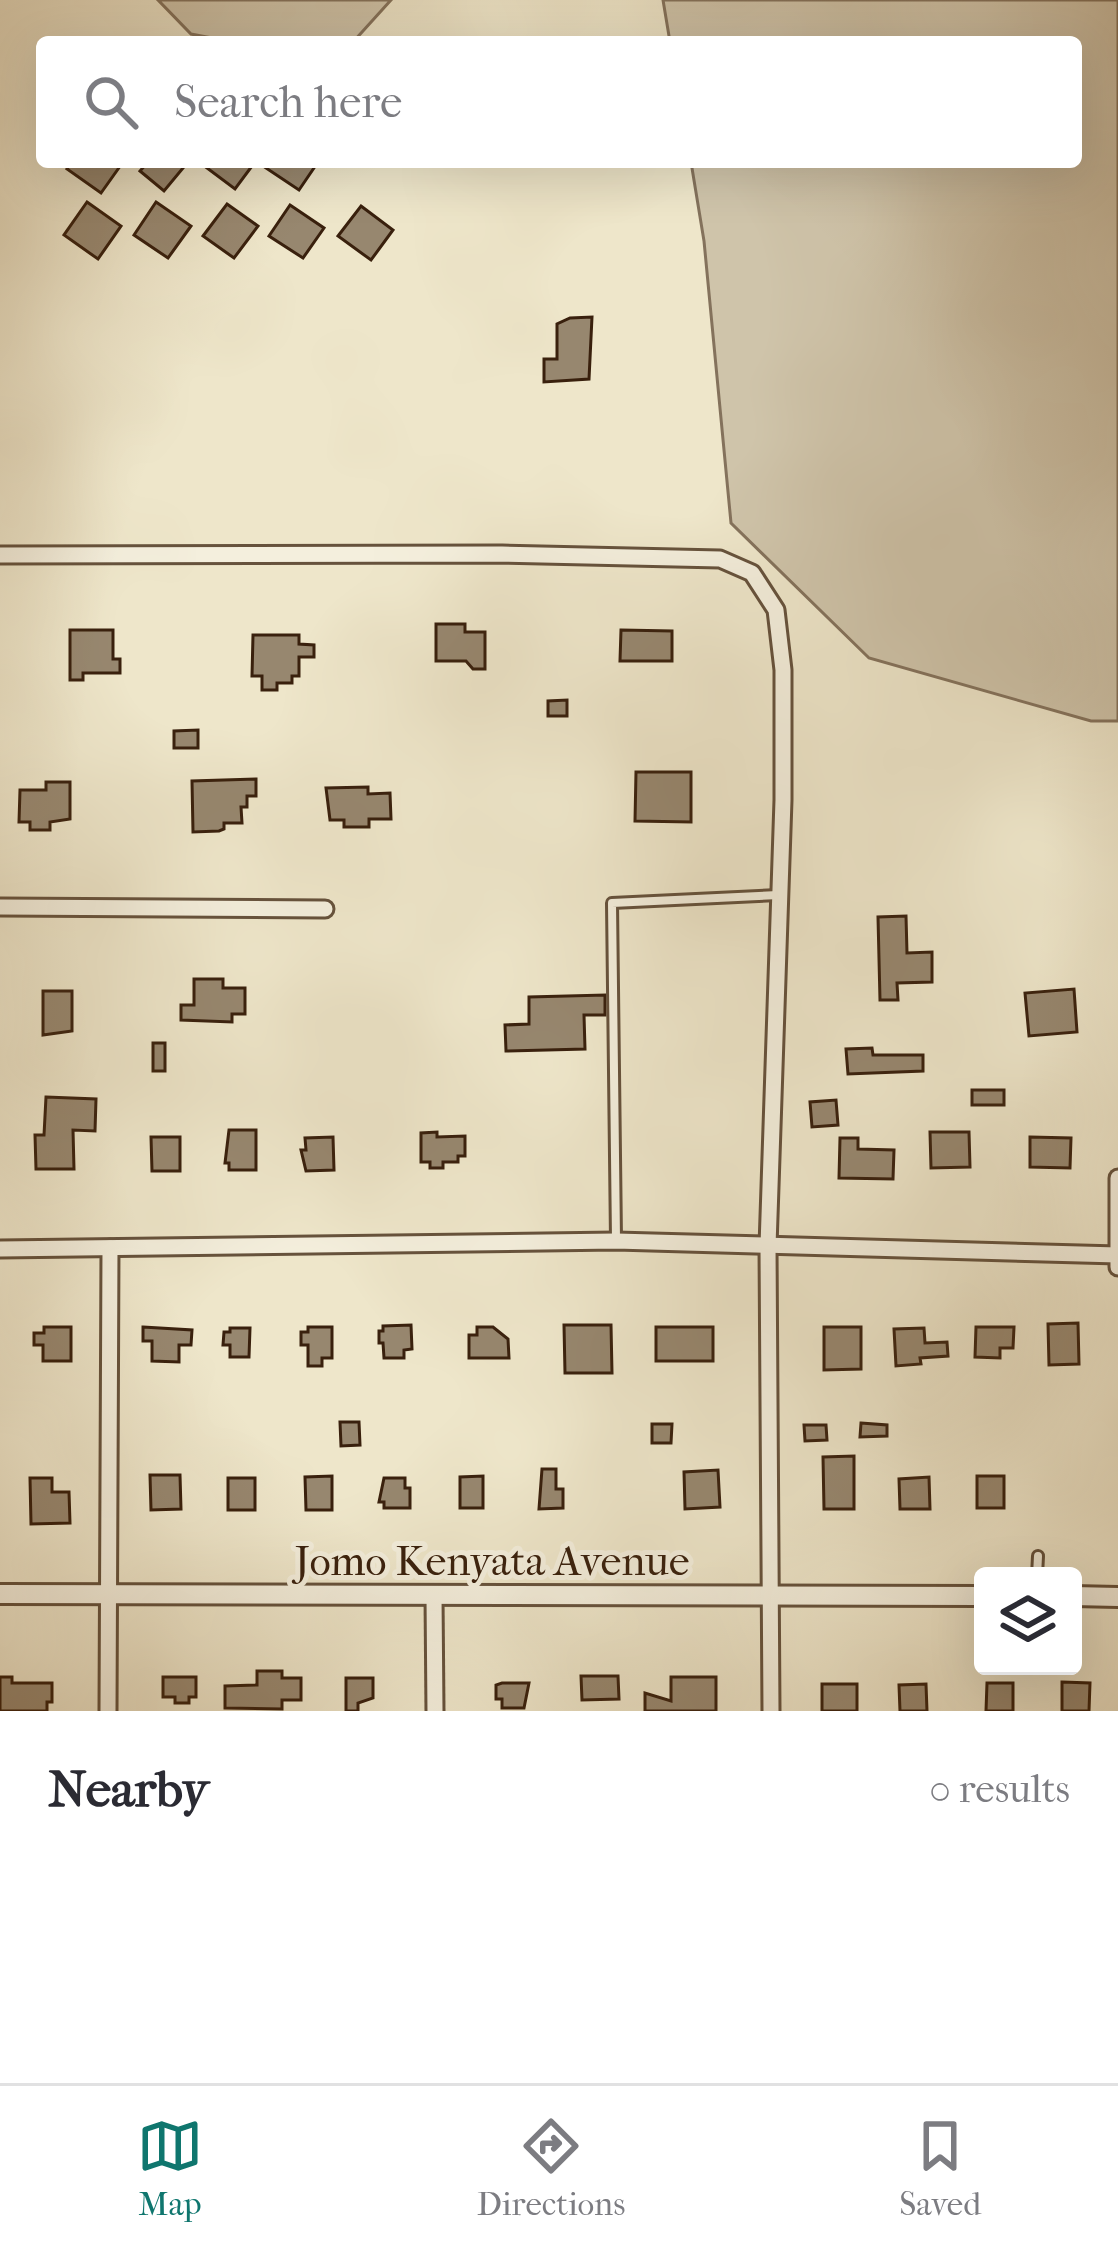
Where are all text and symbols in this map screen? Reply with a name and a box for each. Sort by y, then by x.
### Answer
search box [36,36,1082,168]
icon: search [78,69,144,135]
text: Search here [174,76,402,129]
street label: Jomo Kenyata Avenue [291,1537,690,1586]
map controls [974,1567,1082,1675]
button: layers [974,1567,1082,1675]
text: Nearby [48,1759,209,1819]
text: 0 results [929,1766,1070,1812]
tab: Map [137,2113,203,2224]
tab: Directions [477,2113,625,2224]
tab: Saved [899,2113,981,2224]

